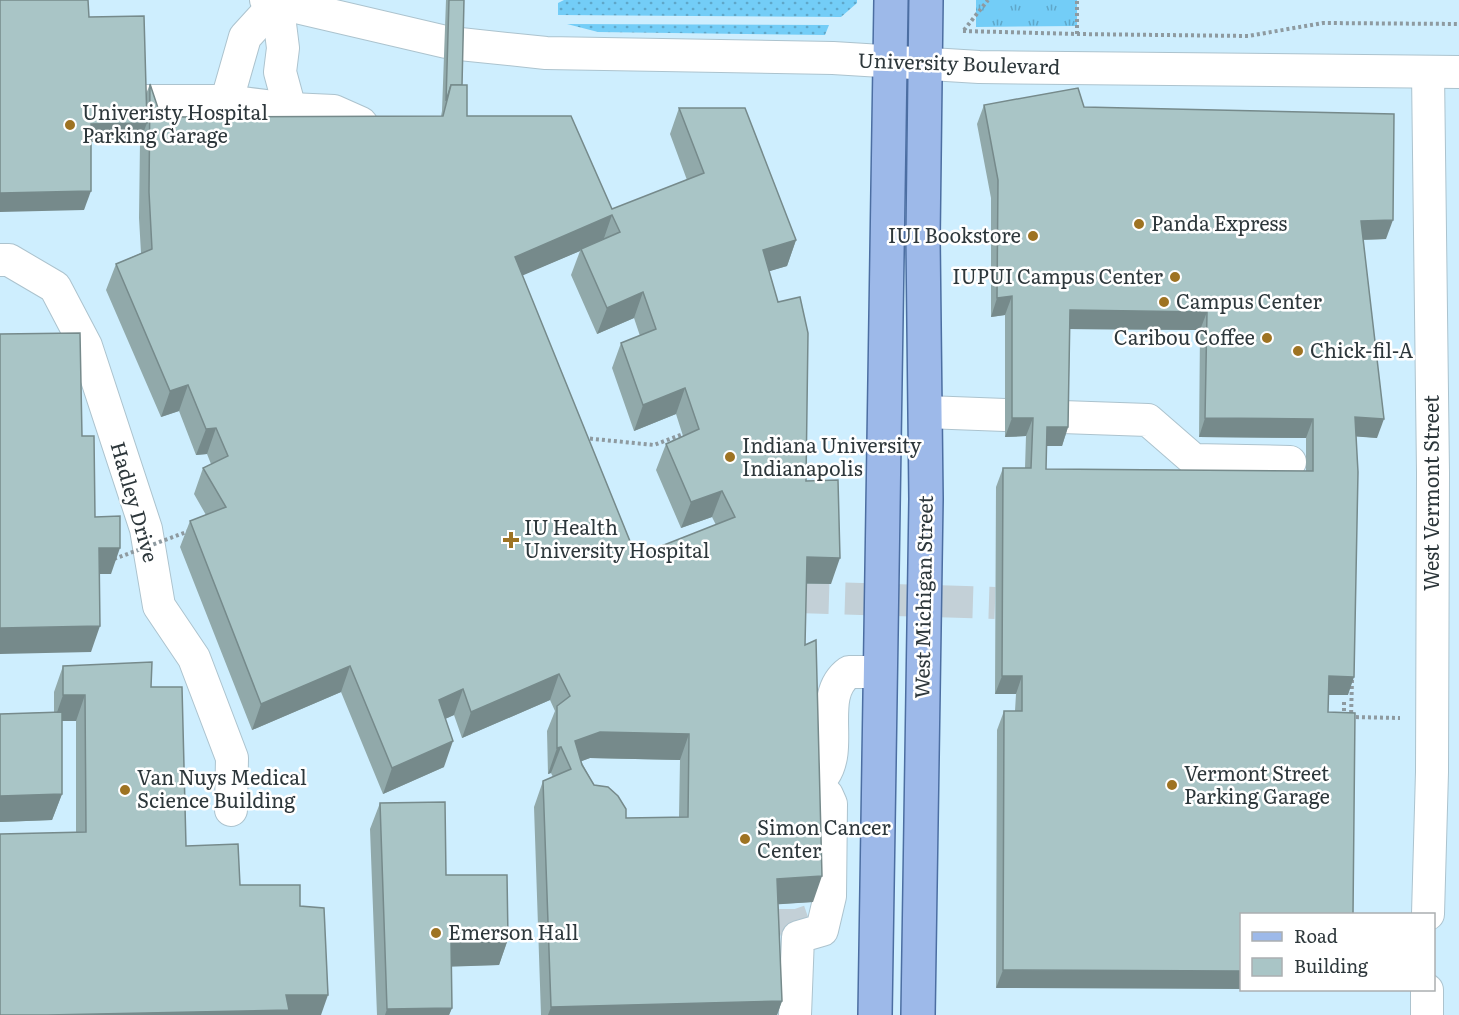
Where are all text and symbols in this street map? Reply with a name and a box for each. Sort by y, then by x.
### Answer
street label: University Boulevard [857,43,1061,81]
place label: Univeristy Hospital Parking Garage [82,96,268,149]
marker: Univeristy Hospital Parking Garage [63,118,77,132]
place label: Panda Express [1151,207,1287,237]
marker: Panda Express [1132,217,1146,231]
place label: IUI Bookstore [888,219,1021,249]
marker: IUI Bookstore [1026,229,1040,243]
place label: IUPUI Campus Center [952,260,1164,290]
marker: IUPUI Campus Center [1168,270,1182,284]
place label: Campus Center [1176,285,1322,315]
marker: Campus Center [1157,295,1171,309]
place label: Caribou Coffee [1114,321,1255,351]
marker: Caribou Coffee [1260,331,1274,345]
place label: Chick-fil-A [1310,334,1413,364]
marker: Chick-fil-A [1291,344,1305,358]
street label: West Vermont Street [1415,395,1445,591]
place label: Indiana University Indianapolis [742,429,922,482]
street label: Hadley Drive [104,438,167,565]
marker: Indiana University Indianapolis [723,450,737,464]
street label: West Michigan Street [905,495,939,699]
place label: IU Health University Hospital [524,511,710,564]
marker: IU Health University Hospital [502,531,520,549]
place label: Vermont Street Parking Garage [1184,757,1330,810]
place label: Van Nuys Medical Science Building [137,761,307,814]
marker: Vermont Street Parking Garage [1165,778,1179,792]
marker: Van Nuys Medical Science Building [118,783,132,797]
place label: Simon Cancer Center [757,811,891,864]
marker: Simon Cancer Center [738,832,752,846]
legend [1240,913,1435,991]
place label: Emerson Hall [448,916,579,946]
text: Road [1294,922,1338,949]
marker: Emerson Hall [429,926,443,940]
text: Building [1294,952,1369,979]

